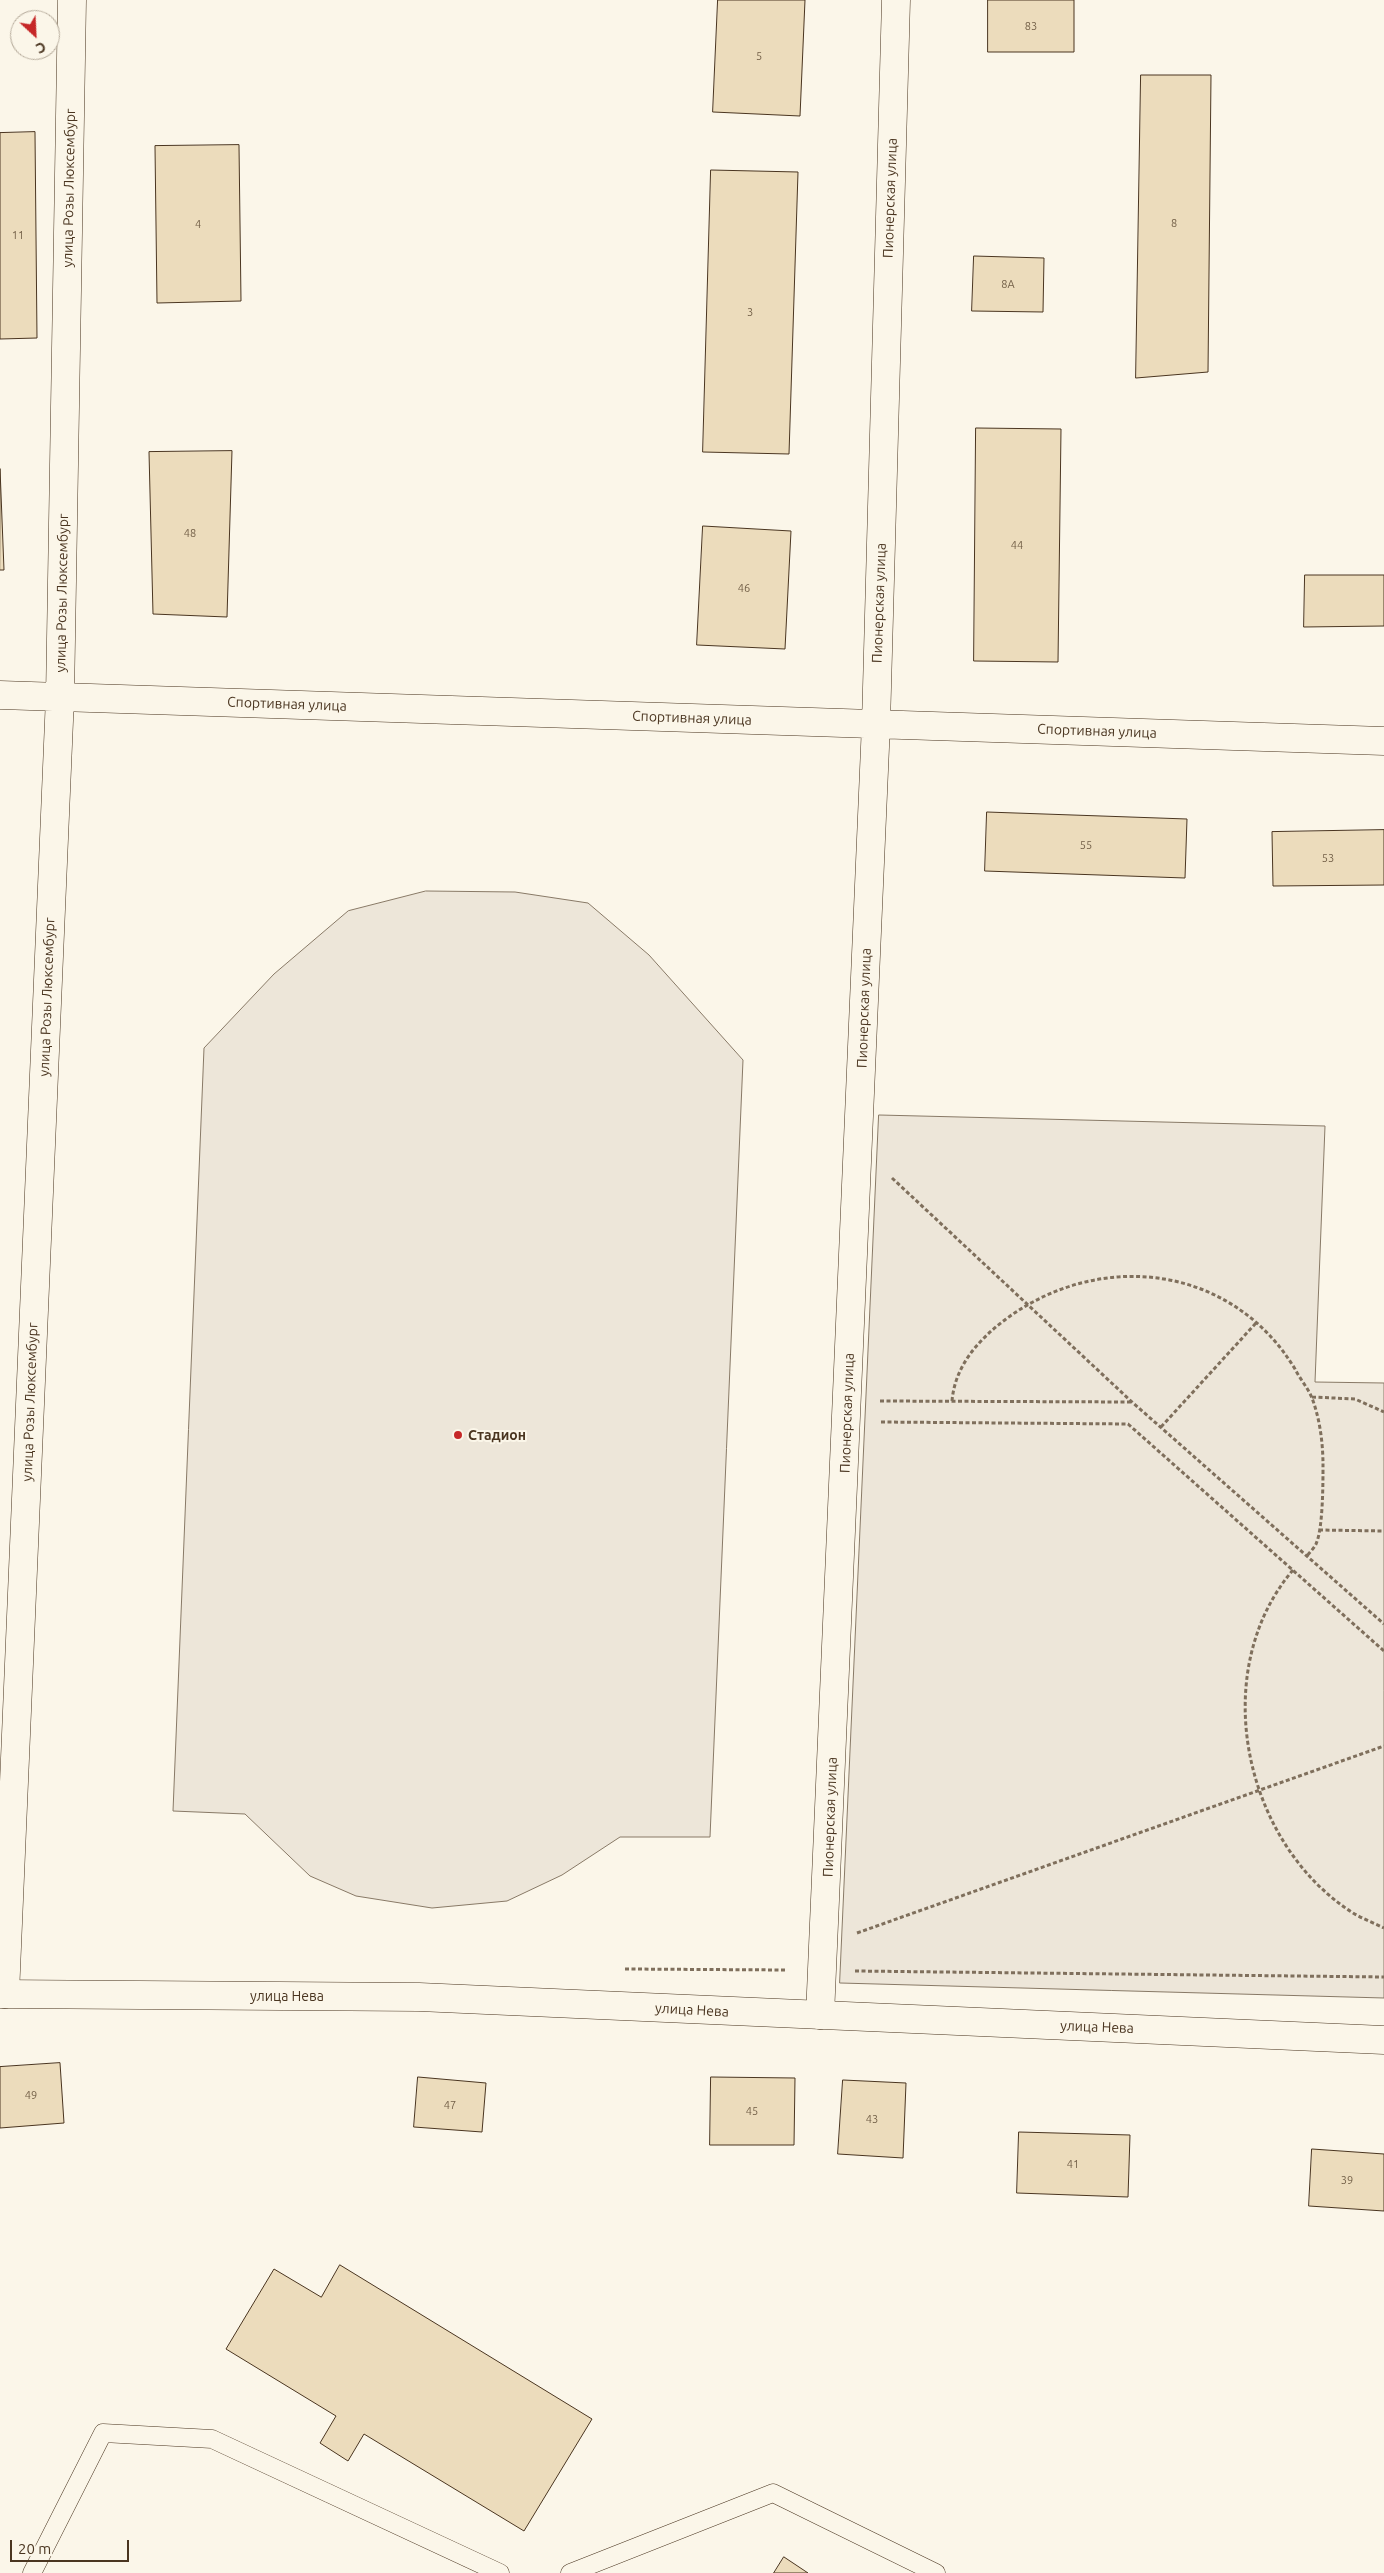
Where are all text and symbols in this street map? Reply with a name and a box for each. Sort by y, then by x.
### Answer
north arrow [10,10,60,60]
house number: 83 [1025,19,1037,33]
text: С [33,39,48,57]
house number: 5 [756,49,762,63]
street label: улица Розы Люксембург [59,108,79,268]
street label: Пионерская улица [880,138,900,258]
house number: 8 [1171,216,1177,230]
house number: 4 [195,217,201,231]
house number: 11 [12,228,24,242]
house number: 8А [1001,277,1015,291]
house number: 3 [747,305,753,319]
street label: улица Розы Люксембург [52,513,72,673]
house number: 48 [184,526,196,540]
house number: 44 [1011,538,1023,552]
street label: Пионерская улица [869,543,889,663]
house number: 46 [738,581,750,595]
street label: Спортивная улица [227,694,347,714]
street label: Спортивная улица [632,708,752,728]
street label: Спортивная улица [1037,721,1157,741]
house number: 55 [1080,838,1092,852]
house number: 53 [1322,851,1334,865]
street label: улица Розы Люксембург [36,917,58,1077]
street label: Пионерская улица [854,948,874,1068]
street label: улица Розы Люксембург [19,1322,41,1482]
street label: Пионерская улица [837,1353,857,1473]
place label: Стадион [468,1427,526,1443]
marker: Стадион [452,1429,464,1441]
street label: Пионерская улица [820,1757,840,1877]
street label: улица Нева [250,1988,324,2004]
street label: улица Нева [655,2000,729,2020]
street label: улица Нева [1060,2017,1134,2037]
house number: 49 [25,2088,37,2102]
house number: 47 [444,2098,456,2112]
house number: 45 [746,2104,758,2118]
house number: 43 [866,2112,878,2126]
house number: 41 [1067,2157,1079,2171]
house number: 39 [1341,2173,1353,2187]
scale bar [12,2530,131,2562]
text: 20 m [18,2540,51,2557]

